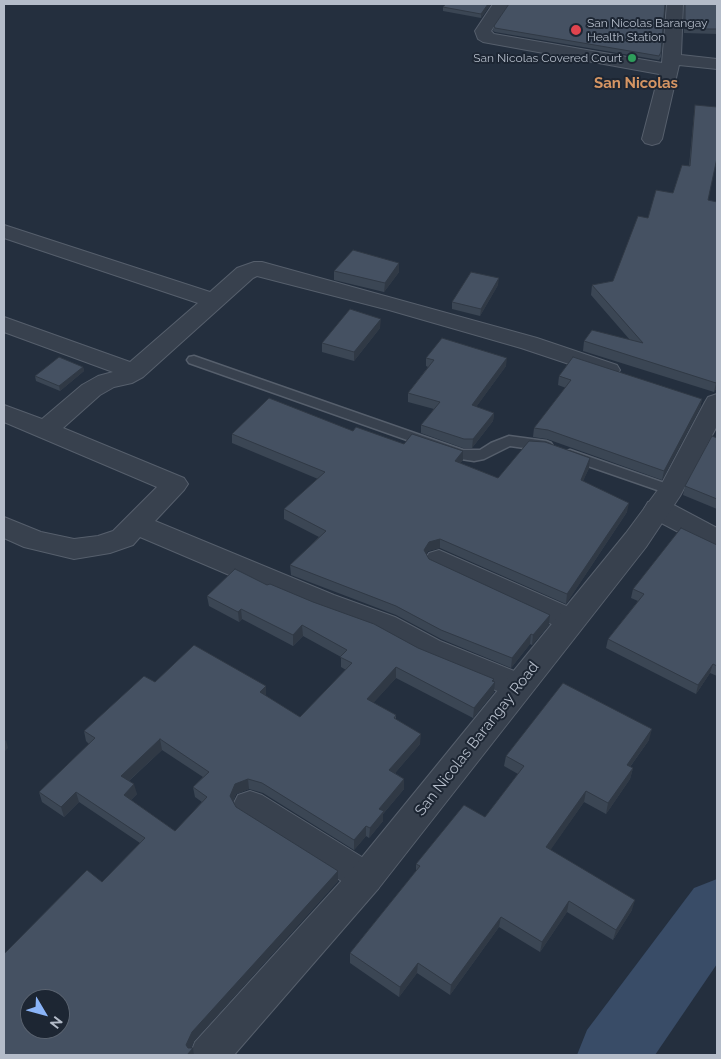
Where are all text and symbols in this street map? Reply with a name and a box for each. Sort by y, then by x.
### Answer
place label: San Nicolas Barangay Health Station [587,16,708,44]
marker: San Nicolas Barangay Health Station [569,23,583,37]
place label: San Nicolas Covered Court [473,51,622,65]
marker: San Nicolas Covered Court [626,52,638,64]
district label: San Nicolas [594,74,678,92]
street label: San Nicolas Barangay Road [411,658,543,820]
north arrow [20,989,70,1039]
text: N [47,1013,66,1032]

